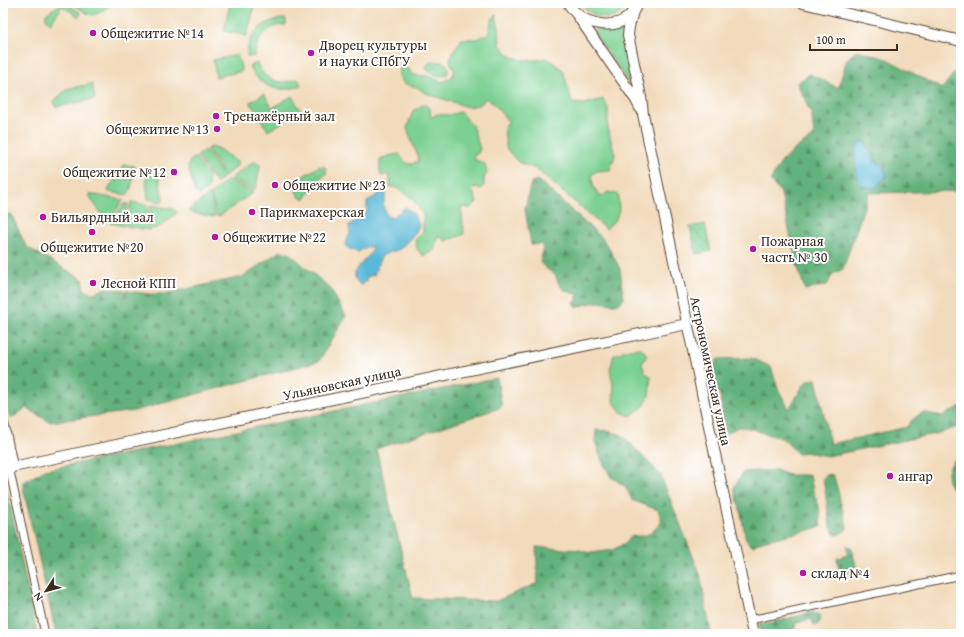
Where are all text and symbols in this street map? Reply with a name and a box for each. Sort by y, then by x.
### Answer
place label: Общежитие №14 [101,23,204,43]
scale bar [810,26,897,52]
marker: Общежитие №14 [88,28,98,38]
text: 100 m [816,31,846,48]
place label: Дворец культуры и науки СПбГУ [318,35,427,71]
marker: Дворец культуры и науки СПбГУ [306,48,316,58]
place label: Тренажёрный зал [224,106,335,126]
marker: Тренажёрный зал [211,111,221,121]
place label: Общежитие №13 [106,119,209,139]
marker: Общежитие №13 [212,124,222,134]
place label: Общежитие №12 [63,162,166,182]
marker: Общежитие №12 [169,167,179,177]
place label: Общежитие №23 [283,175,386,195]
marker: Общежитие №23 [270,180,280,190]
place label: Парикмахерская [260,202,364,222]
place label: Бильярдный зал [51,207,154,227]
marker: Парикмахерская [247,207,257,217]
marker: Бильярдный зал [38,212,48,222]
marker: Общежитие №20 [87,227,97,237]
place label: Общежитие №22 [223,227,326,247]
place label: Пожарная часть № 30 [761,231,828,267]
marker: Общежитие №22 [210,232,220,242]
place label: Общежитие №20 [40,237,144,257]
marker: Пожарная часть № 30 [748,244,758,254]
place label: Лесной КПП [101,273,176,293]
marker: Лесной КПП [88,278,98,288]
street label: Астрономическая улица [685,295,737,448]
street label: Ульяновская улица [281,361,403,405]
place label: ангар [898,466,933,486]
marker: ангар [885,471,895,481]
place label: склад №4 [811,563,870,583]
marker: склад №4 [798,568,808,578]
north arrow [26,571,66,611]
text: N [29,589,47,605]

